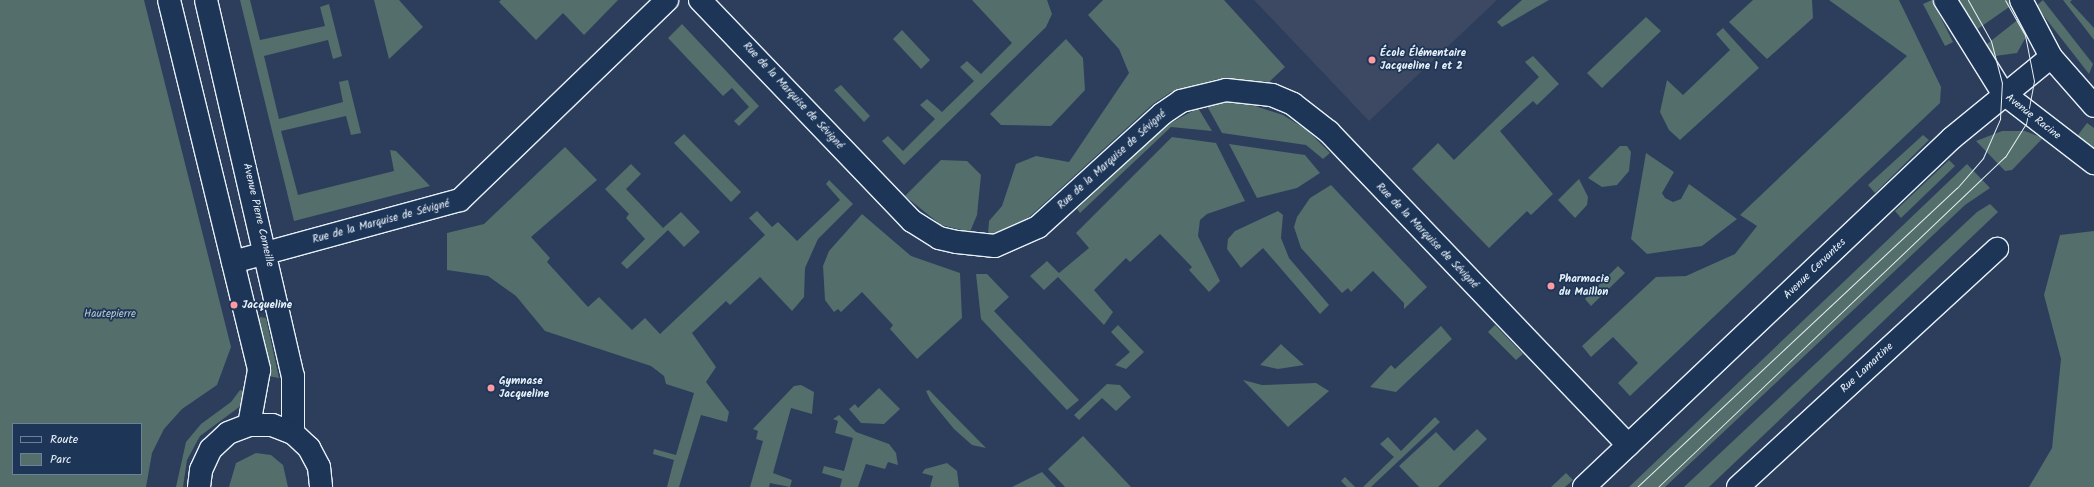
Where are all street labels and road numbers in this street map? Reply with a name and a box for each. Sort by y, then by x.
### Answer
street label: Rue de la Marquise de Sévigné [740,40,846,152]
street label: Avenue Racine [2003,91,2063,143]
street label: Rue de la Marquise de Sévigné [1055,108,1169,212]
street label: Avenue Pierre Corneille [240,162,276,268]
street label: Rue de la Marquise de Sévigné [1373,181,1481,291]
street label: Rue de la Marquise de Sévigné [311,197,451,247]
street label: Avenue Cervantes [1781,236,1849,302]
street label: Rue Lamartine [1838,340,1896,396]

